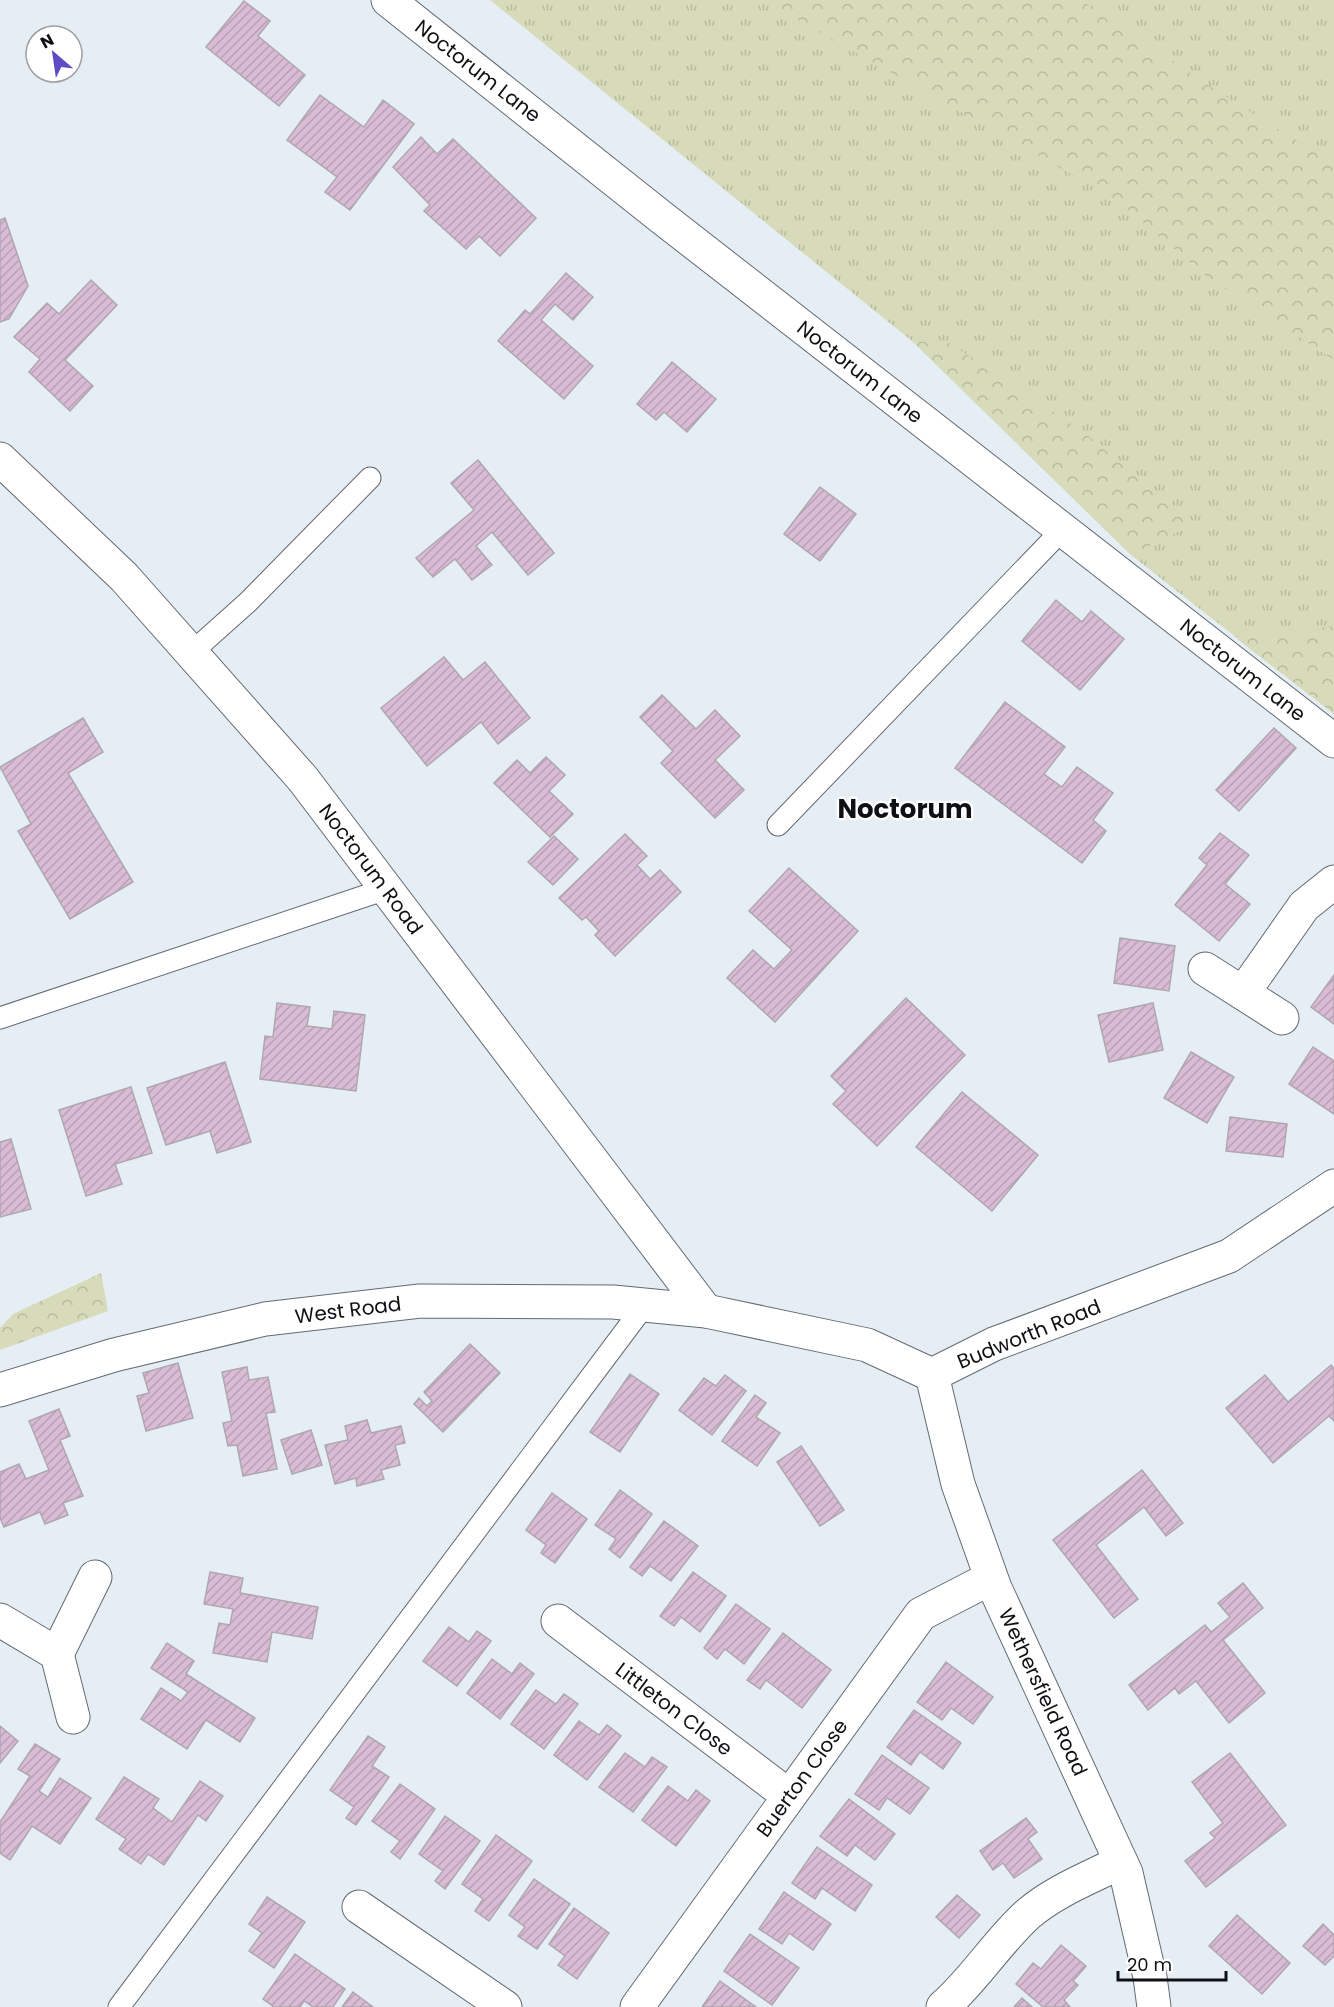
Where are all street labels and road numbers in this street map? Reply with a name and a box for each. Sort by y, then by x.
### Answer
street label: Noctorum Lane [409,13,547,129]
street label: Noctorum Lane [791,314,929,430]
street label: Noctorum Lane [1174,612,1312,728]
street label: Noctorum Road [312,798,430,940]
street label: West Road [293,1290,403,1330]
street label: Budworth Road [953,1292,1105,1376]
street label: Wethersfield Road [992,1604,1094,1780]
street label: Littleton Close [610,1656,738,1762]
street label: Buerton Close [750,1713,854,1843]

